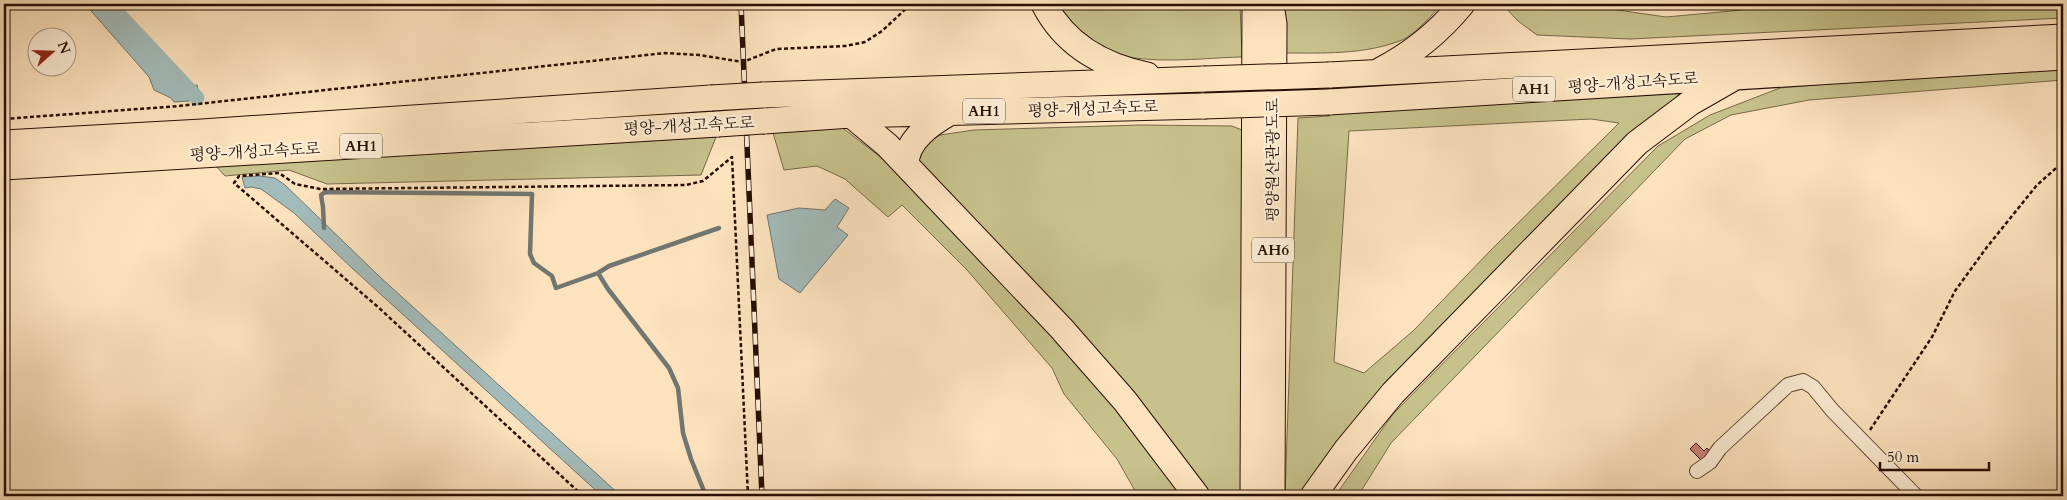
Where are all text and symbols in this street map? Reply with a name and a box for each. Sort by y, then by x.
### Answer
north arrow [28,28,78,78]
text: N [53,39,75,57]
street label: 평양-개성고속도로 [1567,67,1700,99]
road number: AH1 [1513,76,1555,102]
street label: 평양-개성고속도로 [1027,96,1159,122]
road number: AH1 [963,98,1005,124]
street label: 평양원산관광도로 [1262,98,1284,222]
street label: 평양-개성고속도로 [623,112,755,140]
road number: AH1 [340,134,382,158]
street label: 평양-개성고속도로 [189,138,321,166]
road number: AH6 [1252,238,1294,262]
scale bar [1880,440,1988,472]
text: 50 m [1887,447,1919,467]

